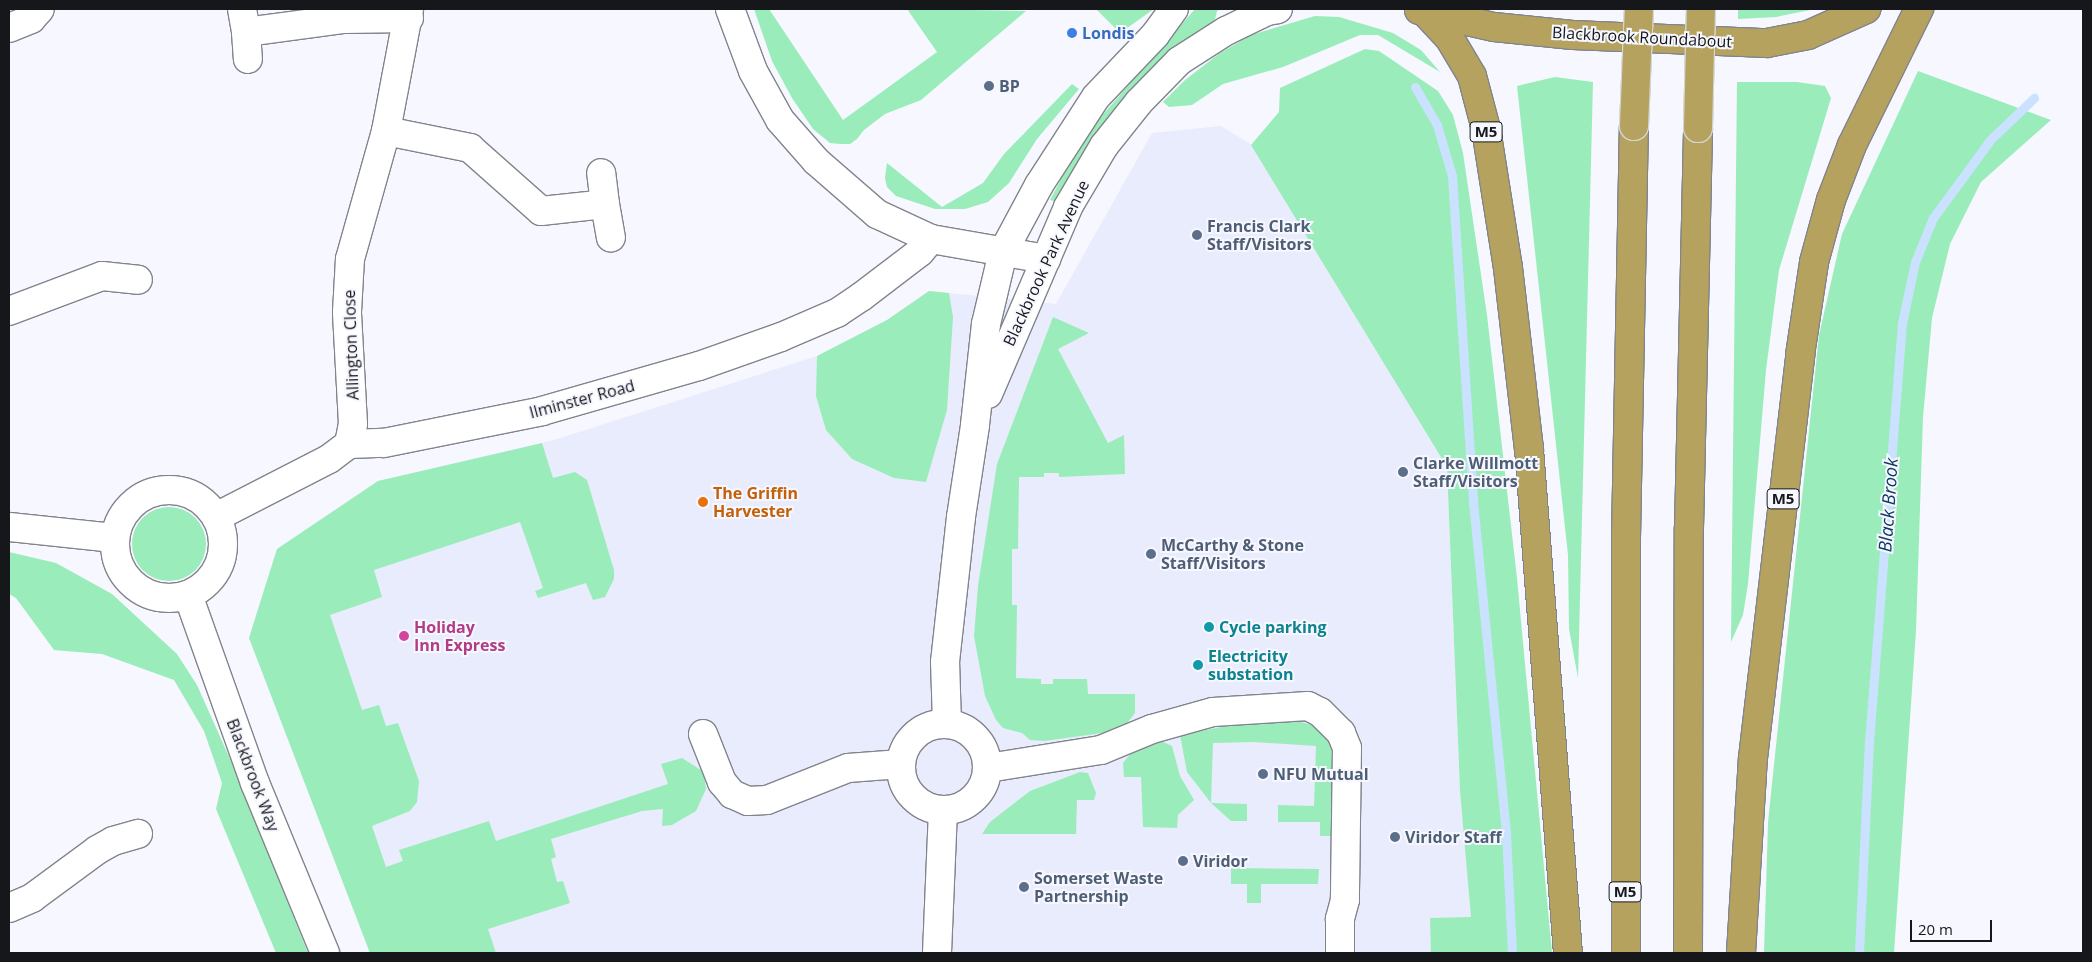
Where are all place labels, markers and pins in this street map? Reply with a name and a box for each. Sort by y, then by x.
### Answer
place label: Londis [1082,23,1134,43]
marker: Londis [1066,27,1078,39]
place label: BP [999,76,1020,96]
marker: BP [983,80,995,92]
place label: Francis Clark Staff/Visitors [1207,216,1312,254]
marker: Francis Clark Staff/Visitors [1191,229,1203,241]
place label: Clarke Willmott Staff/Visitors [1413,453,1538,491]
marker: Clarke Willmott Staff/Visitors [1397,466,1409,478]
place label: The Griffin Harvester [713,483,798,521]
marker: The Griffin Harvester [697,496,709,508]
place label: McCarthy & Stone Staff/Visitors [1161,535,1304,573]
marker: McCarthy & Stone Staff/Visitors [1145,548,1157,560]
place label: Holiday Inn Express [414,617,505,655]
place label: Cycle parking [1219,617,1326,637]
marker: Cycle parking [1203,621,1215,633]
marker: Holiday Inn Express [398,630,410,642]
place label: Electricity substation [1208,646,1293,684]
marker: Electricity substation [1192,659,1204,671]
place label: NFU Mutual [1273,764,1369,784]
marker: NFU Mutual [1257,768,1269,780]
place label: Viridor Staff [1405,827,1502,847]
marker: Viridor Staff [1389,831,1401,843]
place label: Viridor [1193,851,1248,871]
marker: Viridor [1177,855,1189,867]
place label: Somerset Waste Partnership [1034,868,1163,906]
marker: Somerset Waste Partnership [1018,881,1030,893]

